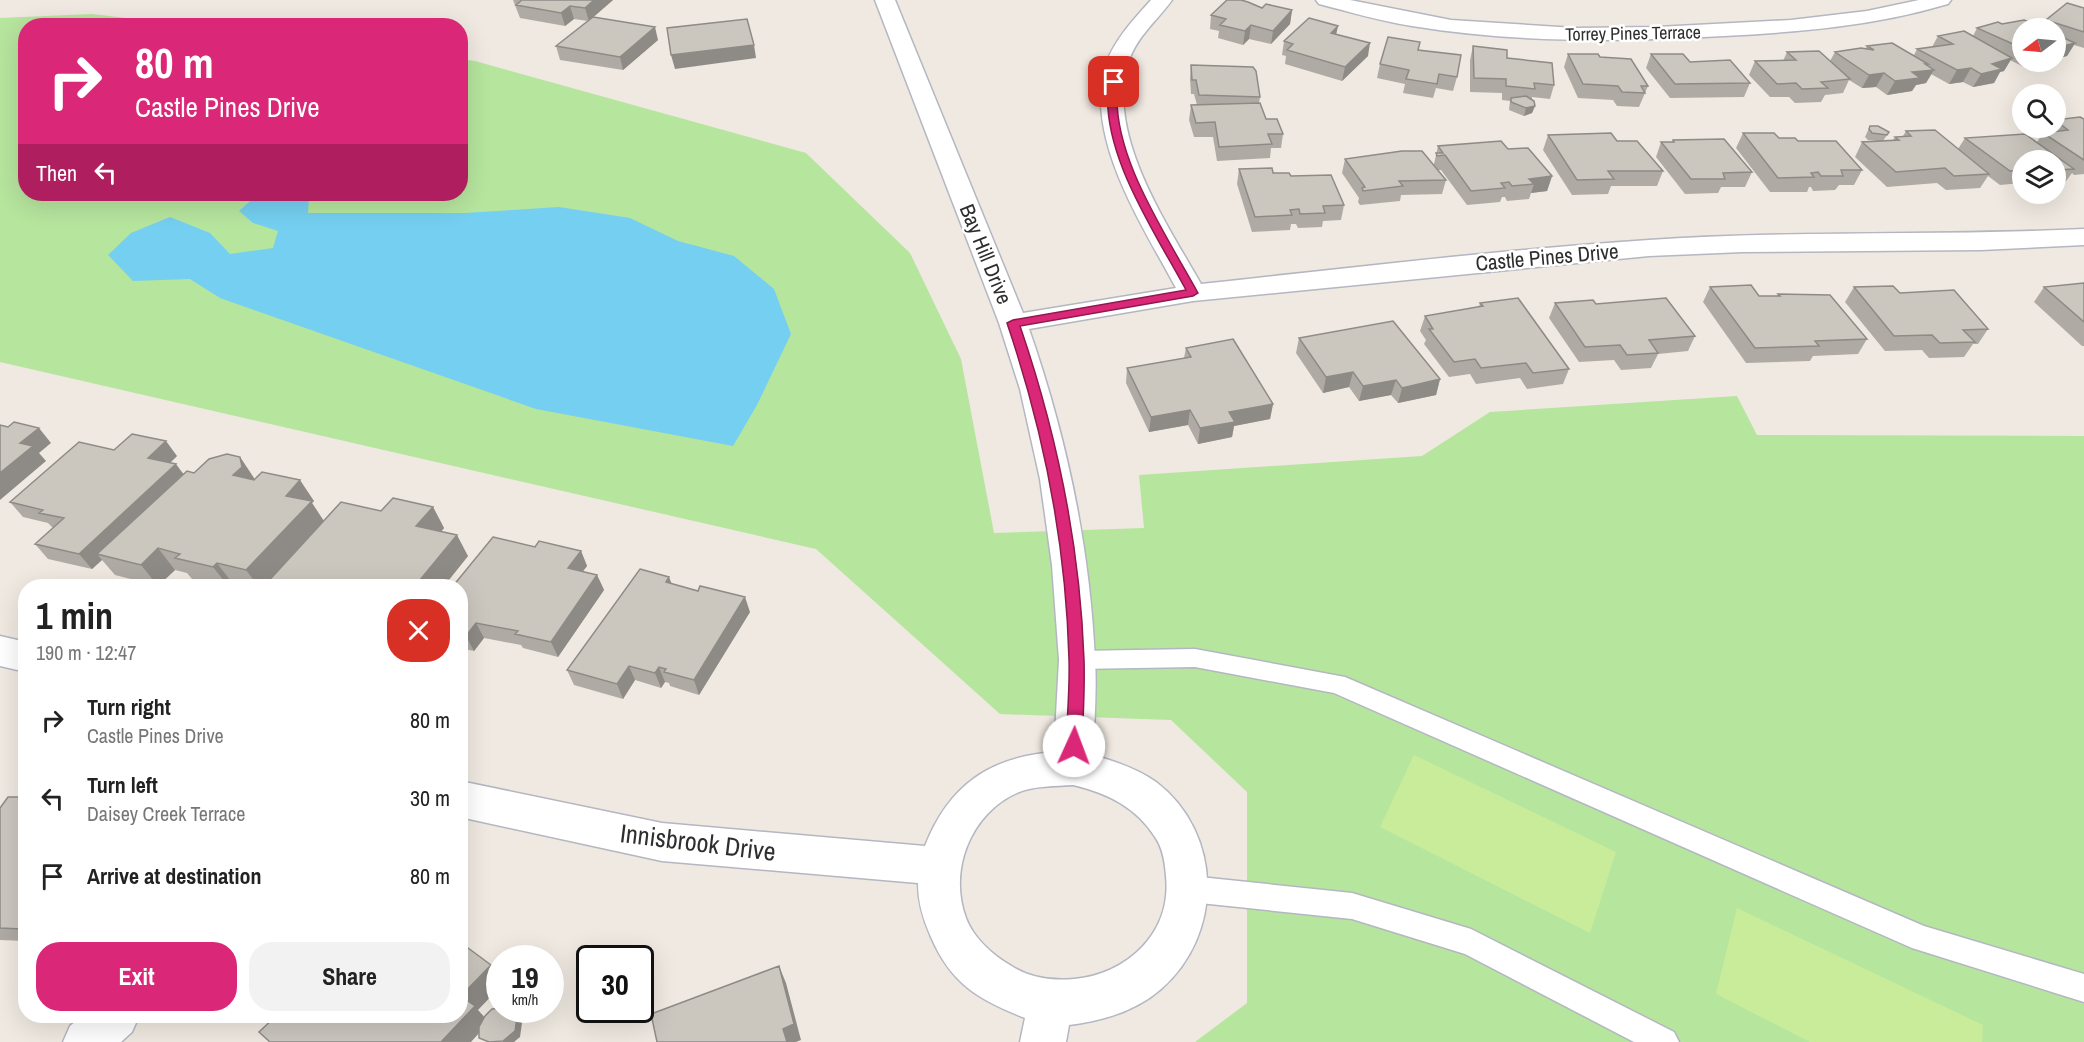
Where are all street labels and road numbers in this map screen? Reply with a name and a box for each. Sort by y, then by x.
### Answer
street label: Torrey Pines Terrace [1565,19,1701,47]
street label: Bay Hill Drive [953,200,1019,308]
street label: Castle Pines Drive [1474,236,1620,278]
street label: Innisbrook Drive [618,815,778,869]

